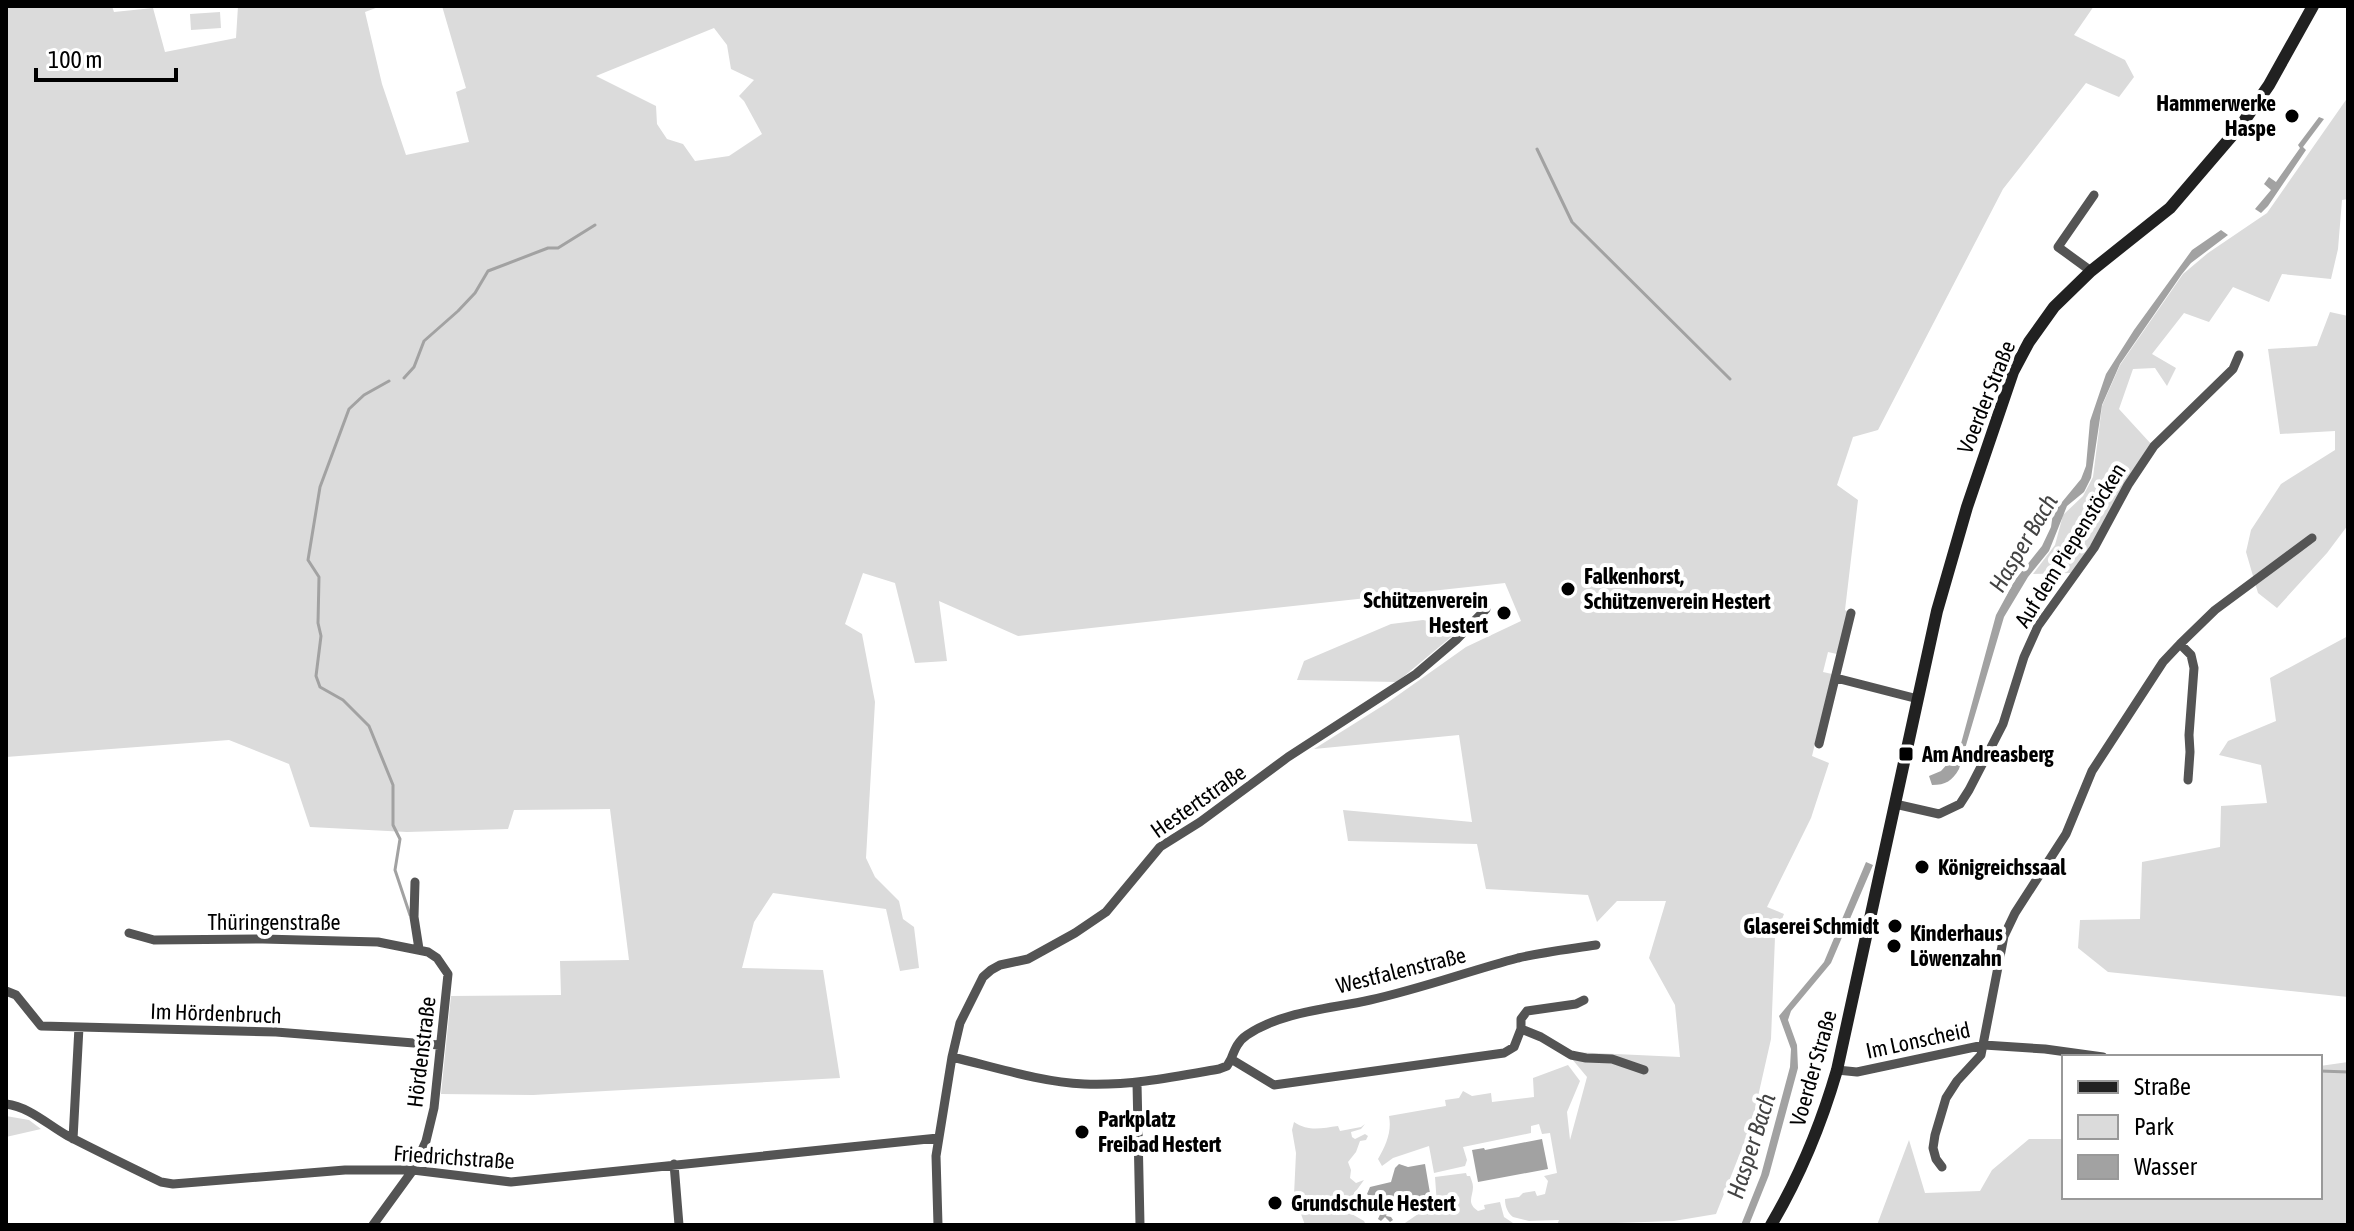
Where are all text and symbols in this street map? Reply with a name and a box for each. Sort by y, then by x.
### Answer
scale bar [36,32,176,82]
text: 100 m [48,46,102,73]
place label: Hammerwerke Haspe [2156,90,2276,141]
marker: Hammerwerke Haspe [2283,107,2301,125]
street label: Voerder Straße [1952,337,2020,457]
street label: Auf dem Piepenstöcken [2009,458,2131,632]
water label: Hasper Bach [1983,489,2063,597]
place label: Falkenhorst, Schützenverein Hestert [1584,563,1771,614]
marker: Falkenhorst, Schützenverein Hestert [1559,580,1577,598]
place label: Schützenverein Hestert [1364,587,1489,638]
marker: Schützenverein Hestert [1495,604,1513,622]
place label: Am Andreasberg [1921,741,2054,767]
marker: Am Andreasberg [1897,745,1915,763]
street label: Hestertstraße [1146,759,1250,843]
place label: Königreichssaal [1938,854,2067,880]
marker: Königreichssaal [1913,858,1931,876]
street label: Thüringenstraße [207,909,341,935]
place label: Glaserei Schmidt [1743,913,1880,939]
marker: Glaserei Schmidt [1886,917,1904,935]
place label: Kinderhaus Löwenzahn [1910,920,2003,971]
marker: Kinderhaus Löwenzahn [1885,937,1903,955]
street label: Westfalenstraße [1333,941,1469,999]
street label: Hördenstraße [401,995,441,1109]
street label: Im Hördenbruch [150,998,282,1028]
street label: Voerder Straße [1784,1007,1842,1129]
street label: Im Lonscheid [1863,1016,1973,1064]
legend [2062,1055,2322,1199]
text: Straße [2134,1073,2191,1100]
water label: Hasper Bach [1721,1090,1781,1202]
place label: Parkplatz Freibad Hestert [1098,1106,1222,1157]
text: Park [2134,1113,2175,1140]
marker: Parkplatz Freibad Hestert [1073,1123,1091,1141]
street label: Friedrichstraße [393,1140,515,1174]
text: Wasser [2134,1153,2198,1180]
place label: Grundschule Hestert [1291,1190,1457,1216]
marker: Grundschule Hestert [1266,1194,1284,1212]

